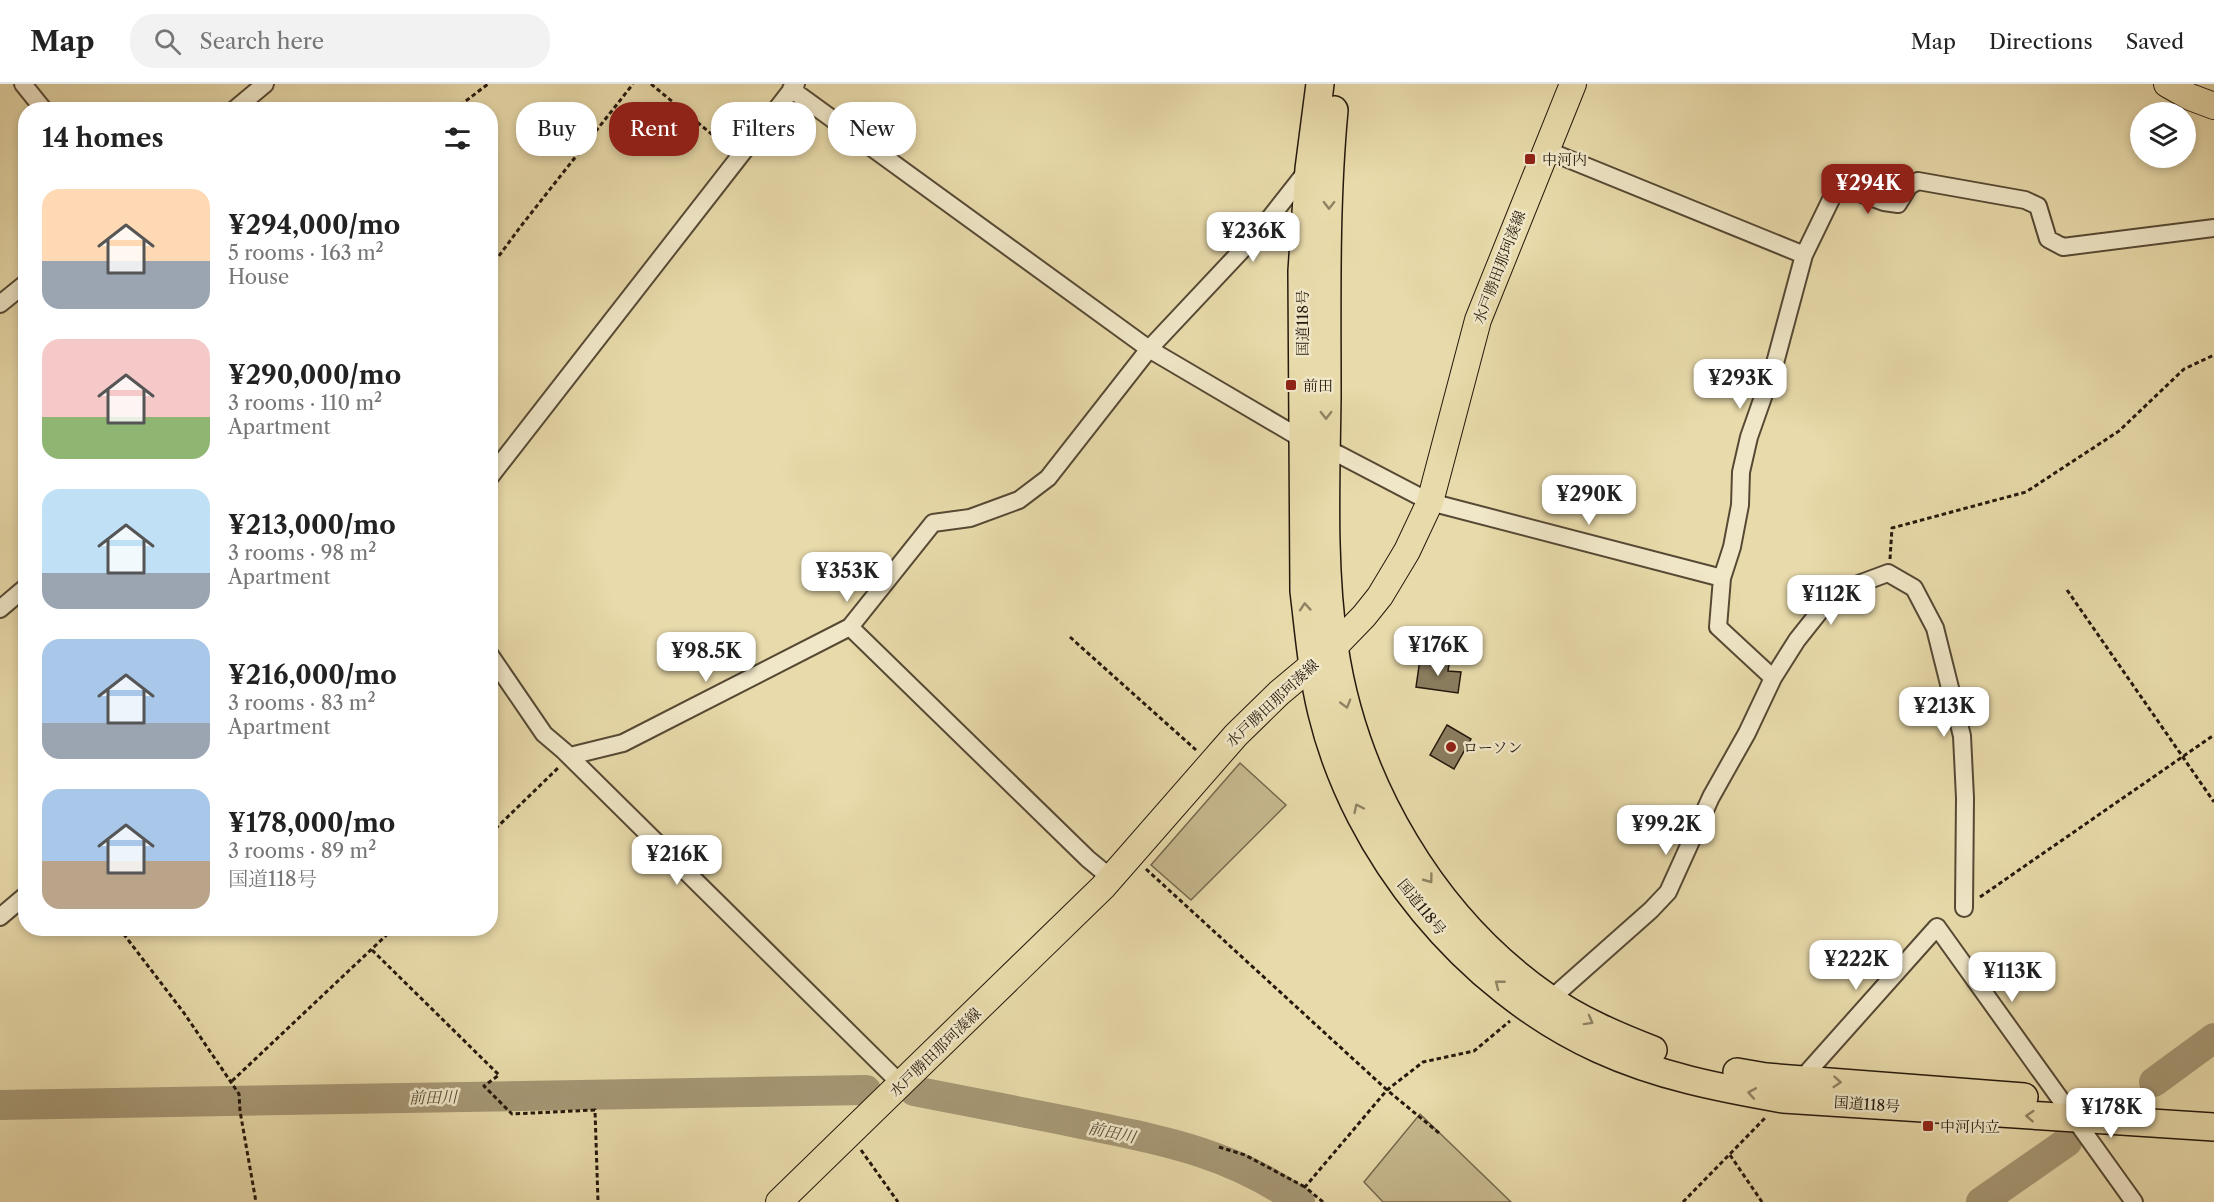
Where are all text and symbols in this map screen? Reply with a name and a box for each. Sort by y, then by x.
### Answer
search box [130,14,550,68]
text: Map [30,24,94,58]
icon: search [151,25,184,58]
text: Search here [199,28,324,55]
text: Map [1911,29,1956,54]
text: Directions [1989,29,2093,54]
text: Saved [2126,29,2184,54]
chip: Buy [516,102,597,156]
chip: Rent [609,102,699,156]
chip: Filters [711,102,816,156]
chip: New [828,102,916,156]
map controls [2130,102,2196,168]
button: layers [2130,102,2196,168]
text: 14 homes [42,122,164,154]
icon: filters [441,122,474,155]
place label: 中河内 [1542,150,1587,169]
marker: 中河内 [1523,152,1537,166]
pin: ¥294K [1826,164,1910,215]
text: ¥294K [1835,171,1901,195]
one-way arrow [1323,201,1336,210]
street label: 水戸勝田那珂湊線 [1469,208,1529,326]
text: ¥294,000/mo [228,209,400,241]
pin: ¥236K [1211,212,1295,263]
icon: home [90,213,162,285]
text: ¥236K [1221,219,1285,243]
text: 5 rooms · 163 m² [228,241,384,265]
text: House [228,265,289,289]
street label: 国道118号 [1293,290,1312,356]
text: ¥290,000/mo [228,359,401,391]
pin: ¥293K [1698,359,1782,410]
icon: home [90,363,162,435]
text: ¥293K [1708,366,1772,390]
place label: 前田 [1303,376,1333,395]
marker: 前田 [1284,378,1298,392]
text: 3 rooms · 110 m² [228,391,382,415]
one-way arrow [1320,411,1333,420]
text: Apartment [228,415,331,439]
pin: ¥290K [1547,475,1631,526]
text: ¥290K [1556,482,1622,506]
text: ¥213,000/mo [228,509,396,541]
icon: home [90,513,162,585]
text: 3 rooms · 98 m² [228,541,376,565]
pin: ¥353K [805,552,889,603]
text: ¥353K [815,559,879,583]
text: Apartment [228,565,331,589]
pin: ¥112K [1789,575,1873,626]
text: ¥112K [1801,582,1861,606]
one-way arrow [1299,602,1312,611]
pin: ¥176K [1396,626,1480,677]
pin: ¥98.5K [657,632,755,683]
text: ¥176K [1408,633,1468,657]
text: ¥98.5K [671,639,741,663]
street label: 水戸勝田那珂湊線 [1222,655,1322,751]
text: ¥216,000/mo [228,659,397,691]
icon: home [90,663,162,735]
pin: ¥213K [1902,687,1986,738]
text: 3 rooms · 83 m² [228,691,376,715]
text: ¥213K [1913,694,1975,718]
one-way arrow [1339,698,1351,709]
text: Apartment [228,715,331,739]
place label: ローソン [1463,738,1522,757]
marker: ローソン [1444,740,1458,754]
one-way arrow [1354,804,1366,815]
pin: ¥99.2K [1617,805,1715,856]
text: ¥178,000/mo [228,807,395,839]
text: ¥99.2K [1631,812,1701,836]
icon: home [90,813,162,885]
pin: ¥216K [635,835,719,886]
text: 3 rooms · 89 m² [228,839,376,863]
text: ¥216K [646,842,708,866]
text: 国道118号 [228,867,317,891]
one-way arrow [1422,872,1433,883]
street label: 国道118号 [1394,875,1450,939]
pin: ¥222K [1814,940,1898,991]
text: ¥222K [1823,947,1889,971]
pin: ¥113K [1970,952,2054,1003]
text: ¥113K [1983,959,2041,983]
one-way arrow [1495,981,1506,992]
street label: 水戸勝田那珂湊線 [885,1003,985,1101]
one-way arrow [1583,1014,1593,1025]
one-way arrow [1832,1075,1841,1088]
water label: 前田川 [409,1087,459,1107]
one-way arrow [1747,1087,1757,1100]
pin: ¥178K [2069,1088,2153,1139]
street label: 国道118号 [1833,1092,1901,1116]
text: ¥178K [2080,1095,2142,1119]
one-way arrow [2025,1110,2034,1123]
water label: 前田川 [1086,1117,1140,1147]
place label: 中河内立 [1940,1117,2000,1136]
marker: 中河内立 [1921,1119,1935,1133]

